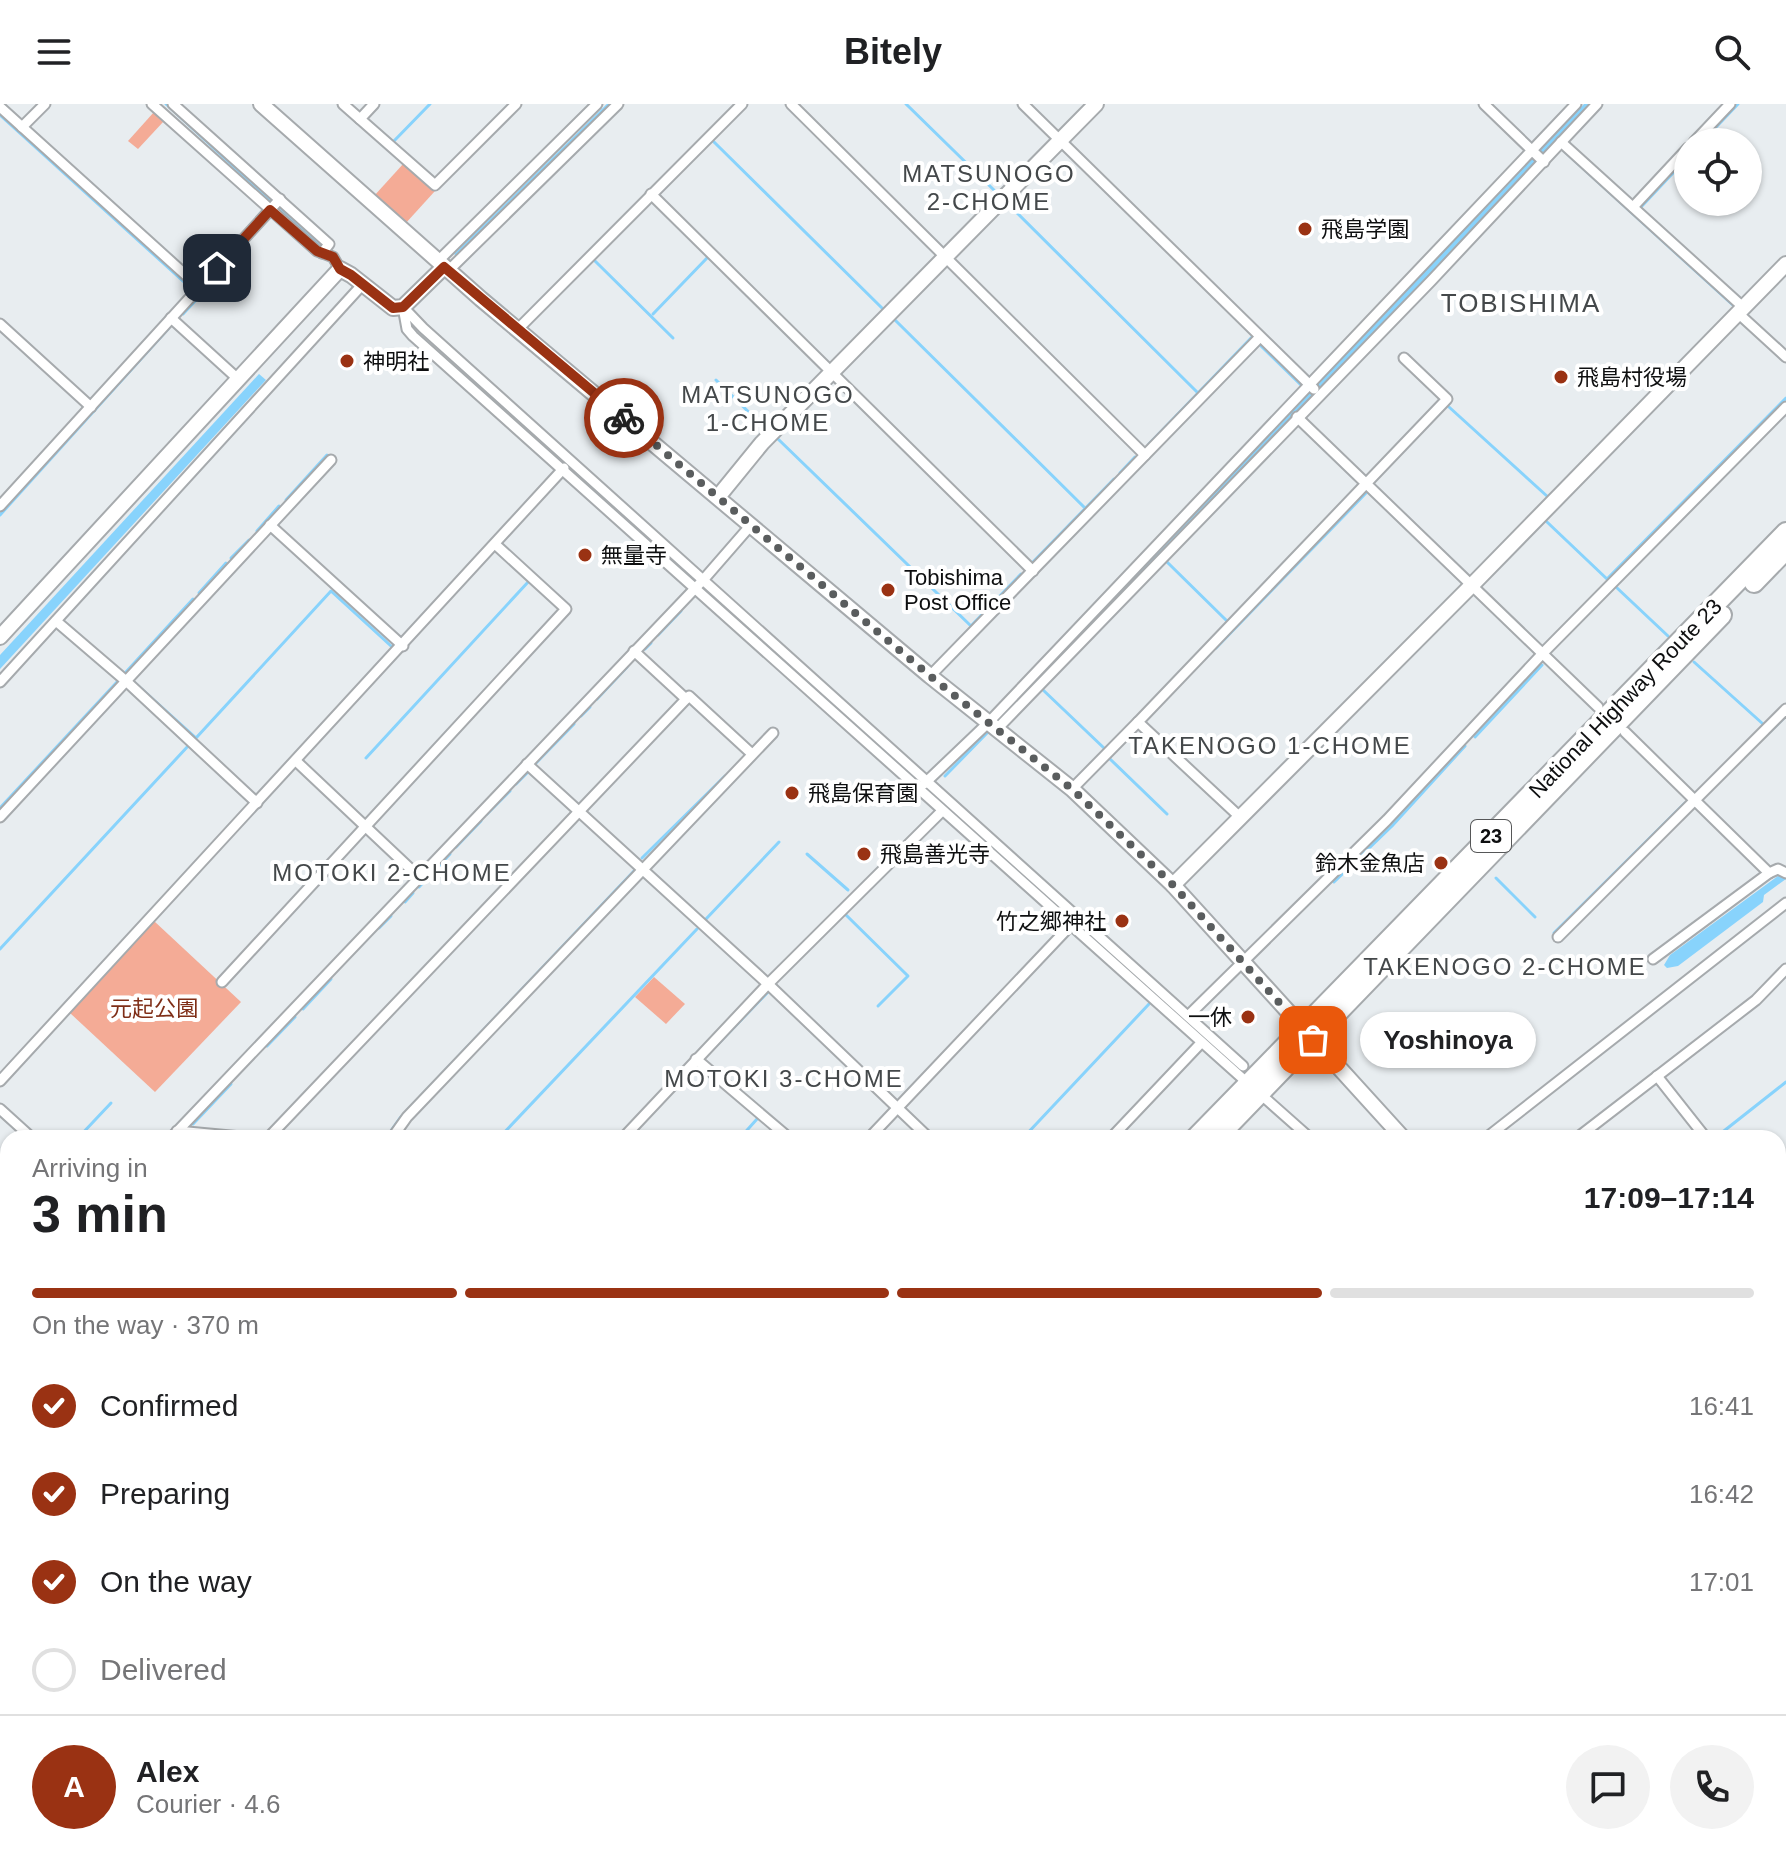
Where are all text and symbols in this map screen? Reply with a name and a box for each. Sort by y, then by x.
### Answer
icon: menu [32,30,76,74]
icon: search [1710,30,1754,74]
text: Bitely [844,31,942,72]
map controls [1674,128,1762,216]
button: locate [1674,128,1762,216]
district label: MATSUNOGO 2-CHOME [902,160,1076,215]
place label: 飛島学園 [1321,217,1409,242]
marker: 飛島学園 [1296,220,1314,238]
pin [183,234,251,302]
icon: home [195,246,239,290]
district label: TOBISHIMA [1441,288,1601,318]
place label: 神明社 [363,349,429,374]
marker: 神明社 [338,352,356,370]
place label: 飛島村役場 [1577,365,1687,390]
marker: 飛島村役場 [1552,368,1570,386]
courier [584,378,664,458]
district label: MATSUNOGO 1-CHOME [681,381,855,436]
icon: bike [602,396,646,440]
place label: 無量寺 [601,543,667,568]
marker: 無量寺 [576,546,594,564]
place label: Tobishima Post Office [904,565,1011,615]
marker: Tobishima Post Office [879,581,897,599]
street label: National Highway Route 23 [1524,594,1727,803]
district label: TAKENOGO 1-CHOME [1128,732,1412,759]
place label: 飛島保育園 [808,781,918,806]
marker: 飛島保育園 [783,784,801,802]
road number: 23 [1471,820,1511,852]
place label: 飛島善光寺 [880,842,990,867]
marker: 飛島善光寺 [855,845,873,863]
place label: 鈴木金魚店 [1315,851,1425,876]
marker: 鈴木金魚店 [1432,854,1450,872]
district label: MOTOKI 2-CHOME [272,859,512,886]
place label: 竹之郷神社 [996,909,1106,934]
marker: 竹之郷神社 [1113,912,1131,930]
district label: TAKENOGO 2-CHOME [1363,953,1647,980]
park label: 元起公園 [110,996,198,1021]
place label: 一休 [1188,1005,1232,1030]
pin [1279,1006,1347,1074]
marker: 一休 [1239,1008,1257,1026]
callout: Yoshinoya [1361,1012,1537,1068]
icon: bag [1291,1018,1335,1062]
text: Yoshinoya [1383,1025,1513,1055]
district label: MOTOKI 3-CHOME [664,1065,904,1092]
text: Arriving in [32,1153,148,1183]
text: 17:09–17:14 [1584,1181,1754,1214]
text: 3 min [32,1185,168,1243]
text: On the way · 370 m [32,1310,259,1340]
icon: check [32,1384,76,1428]
text: Confirmed [100,1389,238,1422]
text: 16:41 [1689,1391,1754,1421]
icon: check [32,1472,76,1516]
text: Preparing [100,1477,230,1510]
text: 16:42 [1689,1479,1754,1509]
icon: check [32,1560,76,1604]
text: On the way [100,1565,252,1598]
text: 17:01 [1689,1567,1754,1597]
text: Delivered [100,1653,227,1686]
button: chat [1566,1745,1650,1829]
button: phone [1670,1745,1754,1829]
text: Alex [136,1755,199,1788]
text: A [63,1770,85,1803]
text: Courier · 4.6 [136,1789,281,1819]

